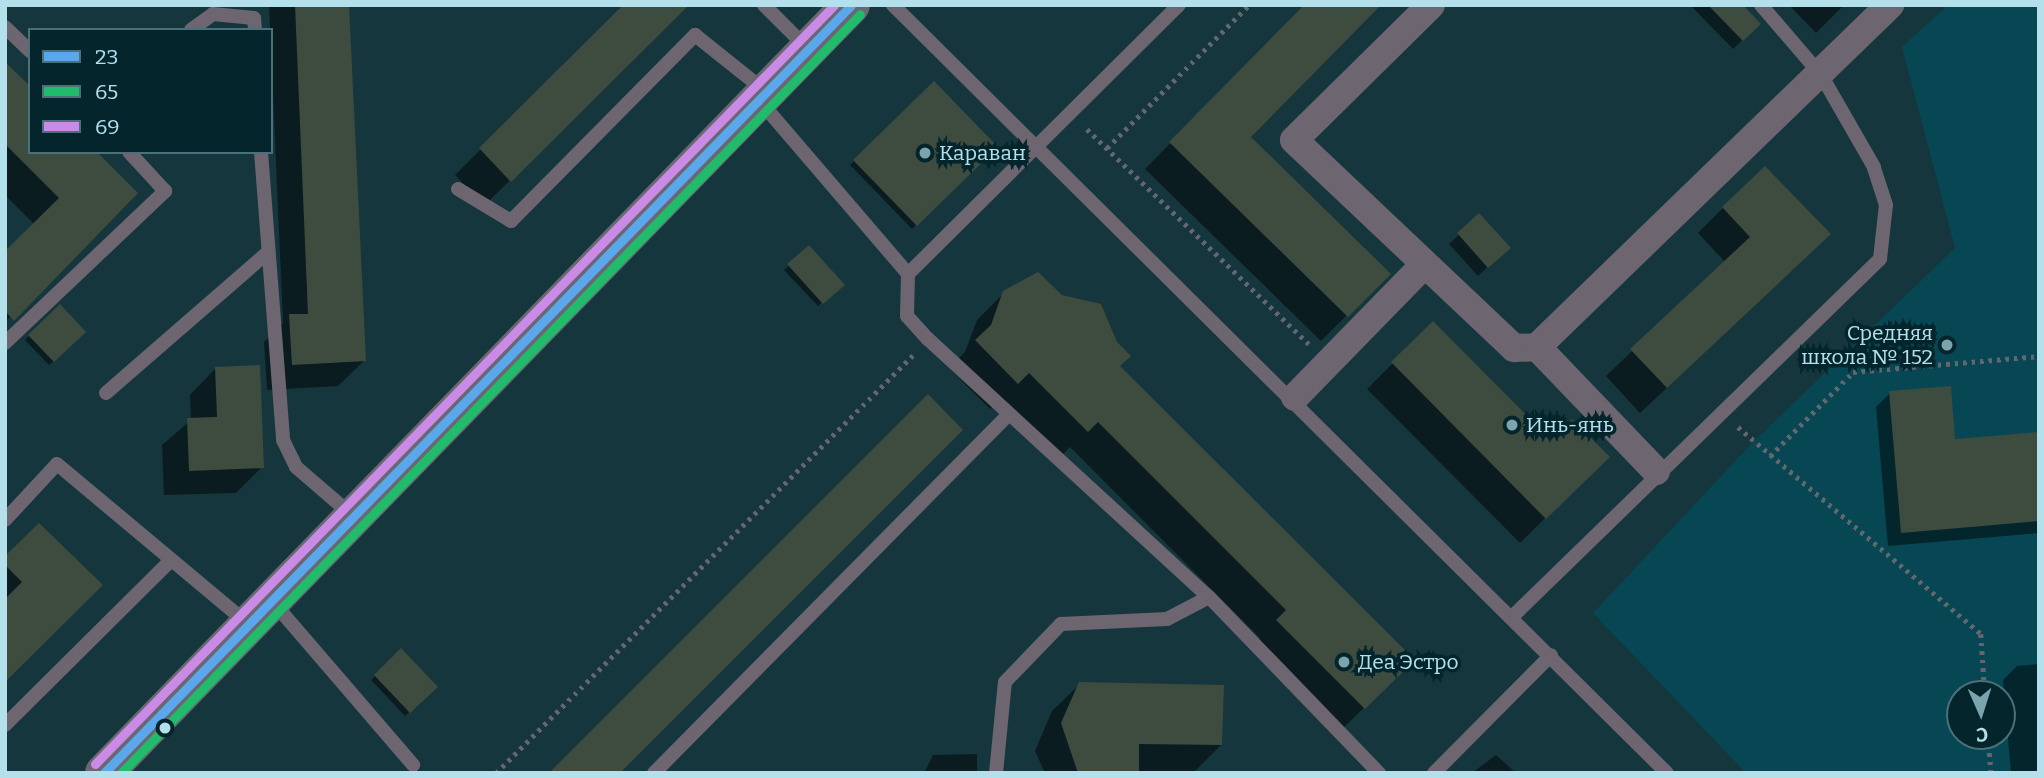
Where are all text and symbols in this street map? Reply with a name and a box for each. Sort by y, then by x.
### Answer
legend [28,28,273,154]
text: 23 [95,44,118,70]
text: 65 [95,79,118,105]
text: 69 [95,114,120,140]
place label: Караван [939,140,1026,166]
marker: Караван [917,145,933,161]
place label: Средняя школа № 152 [1801,320,1933,370]
marker: Средняя школа № 152 [1939,337,1955,353]
place label: Инь-янь [1526,412,1613,438]
marker: Инь-янь [1504,417,1520,433]
place label: Деа Эстро [1358,649,1459,675]
marker: Деа Эстро [1336,654,1352,670]
north arrow [1946,680,2016,750]
unlabelled marker [158,721,172,735]
text: С [1975,723,1989,746]

